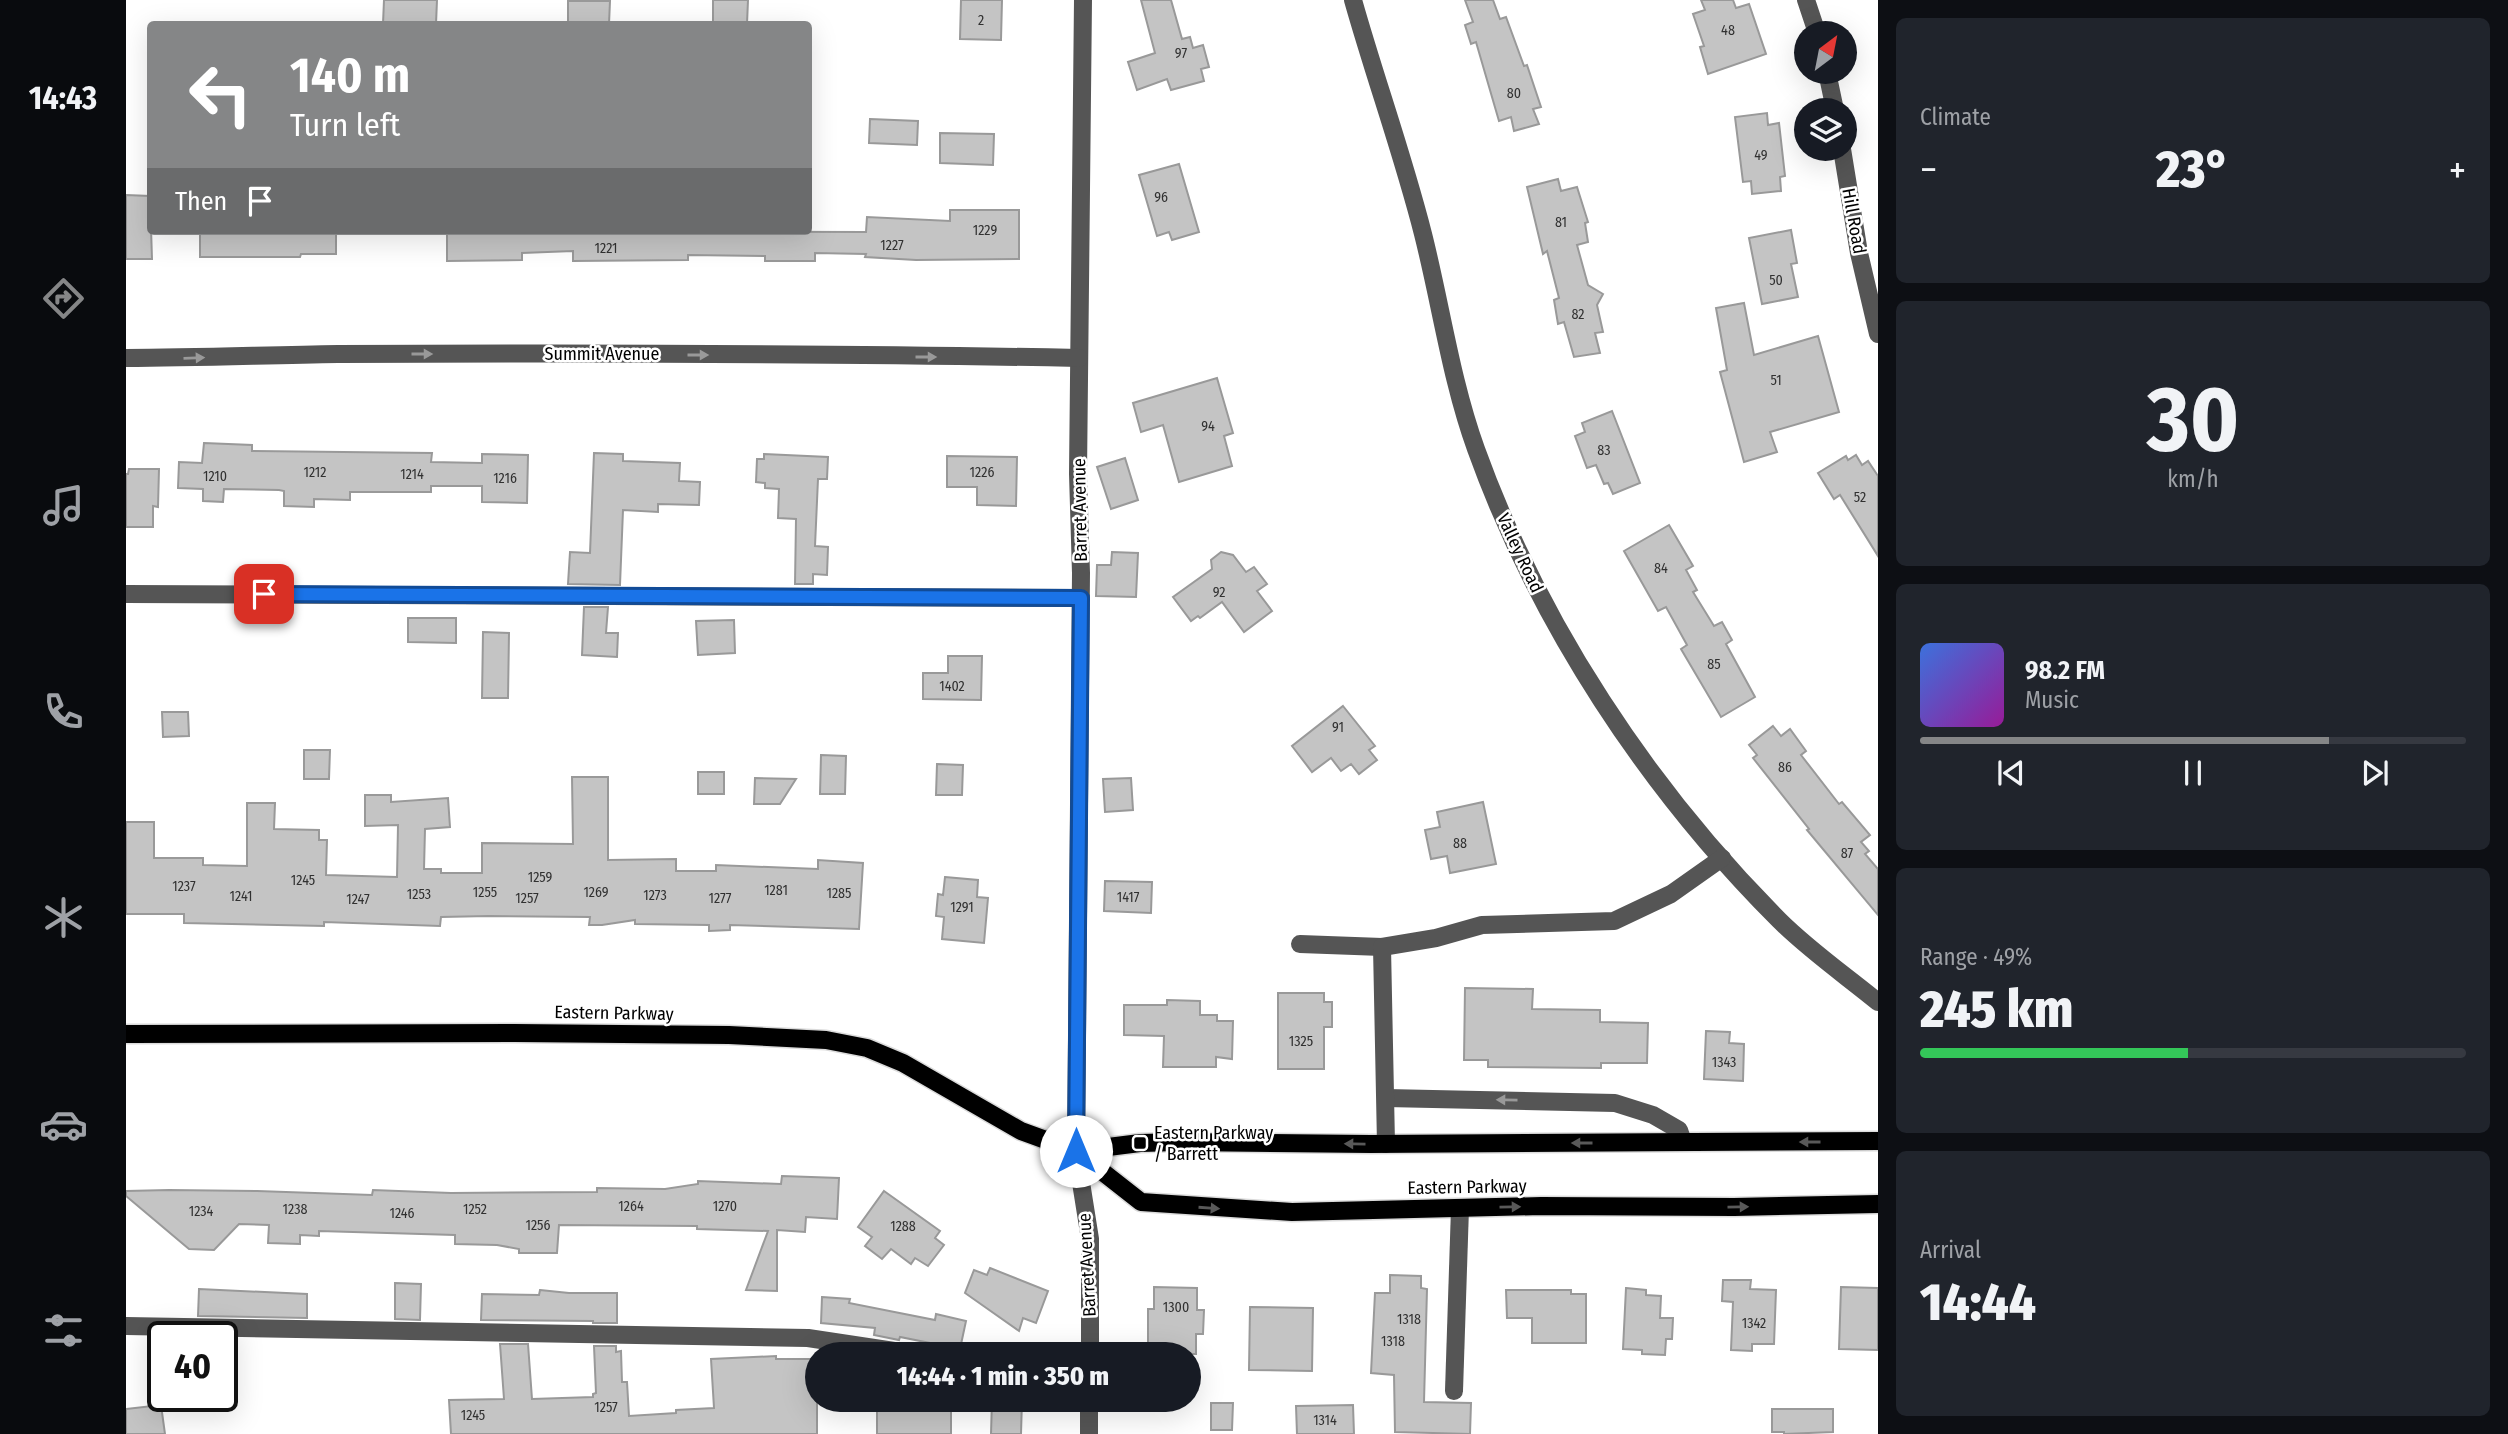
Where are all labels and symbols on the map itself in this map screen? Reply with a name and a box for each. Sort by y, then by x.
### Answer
house number: 2 [978,12,984,29]
north arrow [1794,21,1857,84]
house number: 48 [1721,22,1735,39]
house number: 97 [1175,45,1187,62]
house number: 80 [1507,85,1521,102]
house number: 49 [1754,147,1768,164]
street label: Hill Road [1837,186,1871,256]
house number: 96 [1154,189,1168,206]
house number: 81 [1555,214,1567,231]
house number: 1229 [973,222,997,239]
house number: 1227 [880,237,904,254]
house number: 1221 [595,240,617,257]
house number: 50 [1769,272,1783,289]
house number: 82 [1571,306,1585,323]
street label: Summit Avenue [545,343,659,365]
one-way arrow [411,348,433,360]
one-way arrow [687,349,709,361]
one-way arrow [915,351,937,363]
one-way arrow [183,352,205,363]
house number: 51 [1770,372,1782,389]
house number: 94 [1201,418,1215,435]
house number: 83 [1597,442,1611,459]
street label: Barret Avenue [1068,458,1092,562]
house number: 1212 [304,464,326,481]
house number: 1226 [970,464,994,481]
house number: 1214 [400,466,424,483]
house number: 1210 [203,468,227,485]
house number: 1216 [493,470,517,487]
house number: 52 [1854,489,1866,506]
street label: Valley Road [1492,510,1548,596]
house number: 84 [1654,560,1668,577]
pin [234,564,294,624]
house number: 92 [1213,584,1225,601]
house number: 85 [1707,656,1721,673]
house number: 1402 [939,678,965,695]
house number: 91 [1332,719,1344,736]
house number: 86 [1778,759,1792,776]
house number: 88 [1453,835,1467,852]
house number: 87 [1841,845,1854,862]
house number: 1259 [528,869,553,886]
house number: 1245 [291,872,315,889]
house number: 1237 [172,878,196,895]
house number: 1281 [764,882,788,899]
house number: 1255 [473,884,497,901]
house number: 1269 [583,884,609,901]
house number: 1285 [826,885,852,902]
house number: 1253 [407,886,431,903]
house number: 1273 [643,887,667,904]
house number: 1241 [230,888,252,905]
house number: 1417 [1117,889,1140,906]
house number: 1257 [515,890,539,907]
house number: 1277 [709,890,732,907]
house number: 1247 [346,891,370,908]
house number: 1291 [950,899,974,916]
street label: Eastern Parkway [554,1001,674,1025]
house number: 1325 [1289,1033,1313,1050]
house number: 1343 [1712,1054,1736,1071]
one-way arrow [1496,1095,1518,1106]
position arrow [1039,1114,1113,1188]
place label: Eastern Parkway / Barrett [1154,1122,1273,1165]
marker: Eastern Parkway / Barrett [1132,1135,1148,1151]
one-way arrow [1799,1136,1821,1148]
one-way arrow [1571,1137,1593,1149]
one-way arrow [1344,1138,1366,1150]
street label: Eastern Parkway [1407,1175,1527,1199]
house number: 1264 [618,1198,644,1215]
house number: 1270 [713,1198,737,1215]
house number: 1238 [283,1201,307,1218]
house number: 1252 [463,1201,487,1218]
one-way arrow [1499,1201,1521,1213]
one-way arrow [1727,1201,1749,1213]
one-way arrow [1199,1202,1221,1213]
house number: 1234 [189,1203,214,1220]
house number: 1246 [389,1205,415,1222]
street label: Barret Avenue [1073,1212,1101,1317]
house number: 1256 [525,1217,551,1234]
house number: 1288 [890,1218,916,1235]
house number: 1300 [1163,1299,1189,1316]
house number: 1318 [1397,1311,1421,1328]
house number: 1342 [1742,1315,1766,1332]
speed limit sign: 40 [147,1321,238,1412]
house number: 1318 [1381,1333,1405,1350]
house number: 1257 [594,1399,618,1416]
house number: 1245 [461,1407,485,1424]
house number: 1314 [1313,1412,1337,1429]

